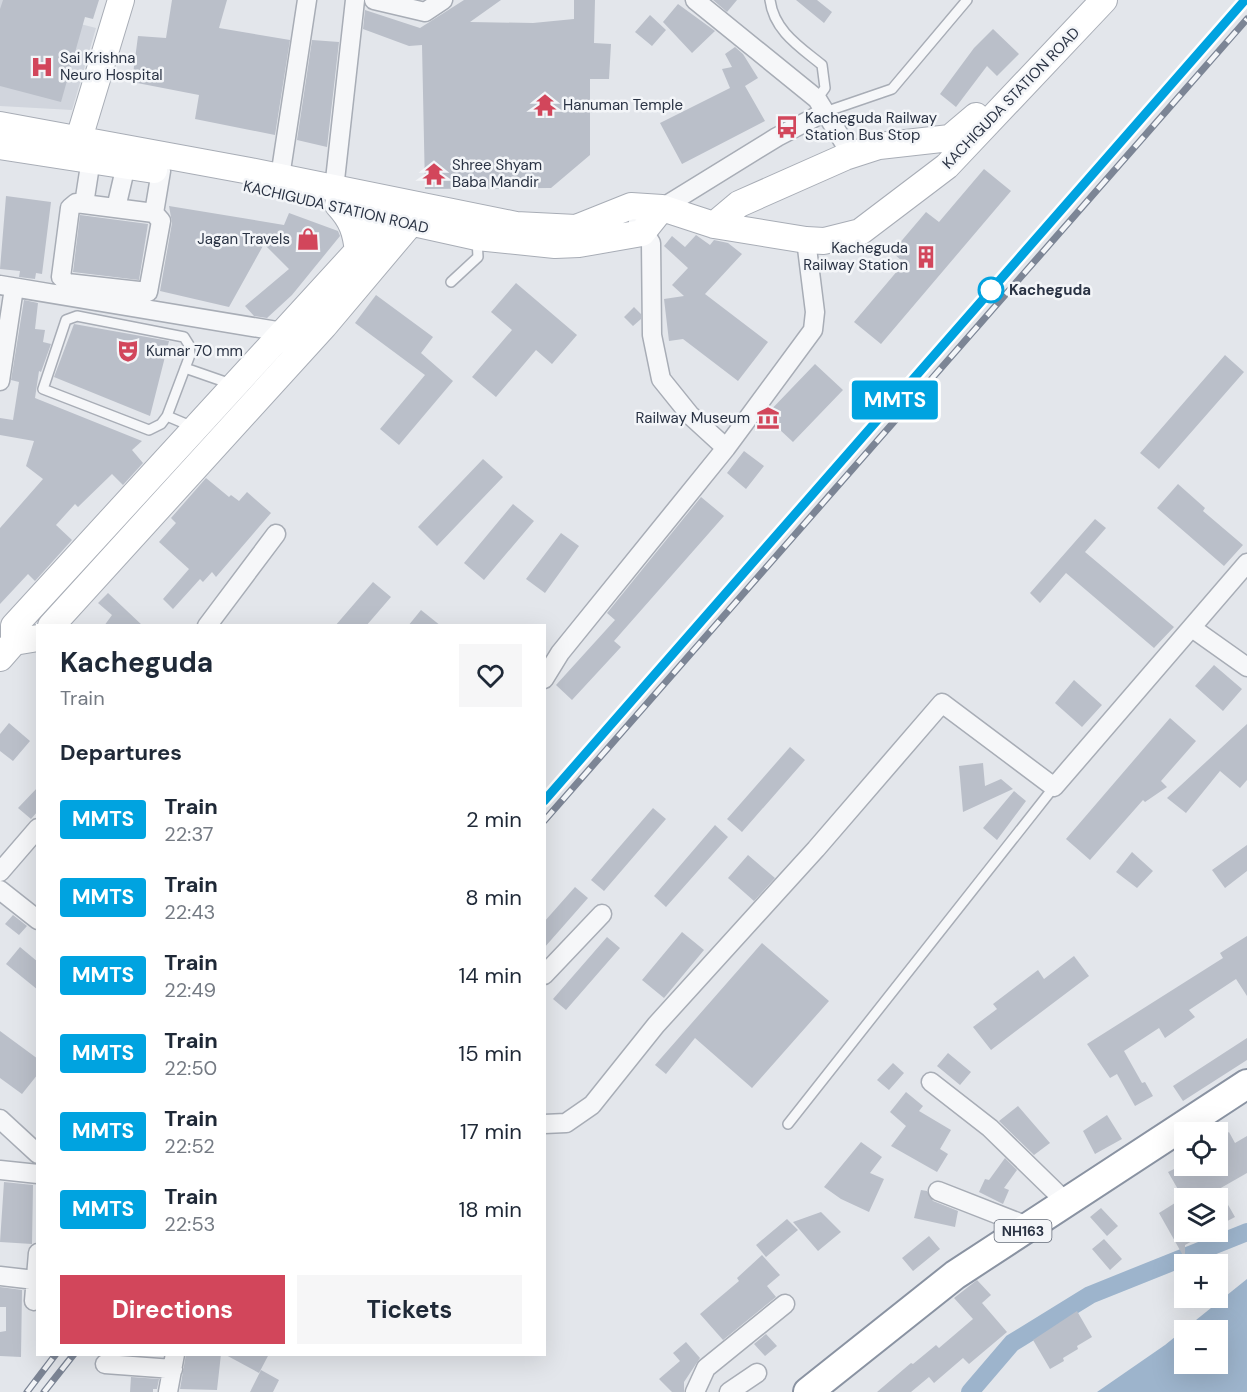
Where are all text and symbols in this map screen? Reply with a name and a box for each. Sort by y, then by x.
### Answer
street label: KACHIGUDA STATION ROAD [938,23,1084,173]
place label: Sai Krishna Neuro Hospital [60,48,163,85]
hospital icon: Sai Krishna Neuro Hospital [29,54,55,80]
temple icon: Hanuman Temple [532,92,558,118]
place label: Hanuman Temple [563,95,683,115]
place label: Kacheguda Railway Station Bus Stop [805,108,938,145]
bus stop icon: Kacheguda Railway Station Bus Stop [774,114,800,140]
place label: Shree Shyam Baba Mandir [452,155,542,192]
temple icon: Shree Shyam Baba Mandir [421,161,447,187]
street label: KACHIGUDA STATION ROAD [241,176,431,238]
shop icon: Jagan Travels [295,226,321,252]
place label: Jagan Travels [197,229,290,249]
place label: Kacheguda Railway Station [803,238,908,275]
building icon: Kacheguda Railway Station [913,244,939,270]
marker: Kacheguda [978,277,1004,303]
place label: Kacheguda [1009,280,1091,300]
theatre icon: Kumar 70 mm [115,338,141,364]
place label: Kumar 70 mm [146,341,243,361]
line badge: MMTS [853,380,937,420]
text: MMTS [864,386,926,414]
museum icon: Railway Museum [755,405,781,431]
place label: Railway Museum [636,408,750,428]
text: Kacheguda [60,644,213,681]
button: heart [459,644,522,707]
text: Train [60,685,105,711]
text: Departures [60,738,182,767]
text: Train [164,792,218,821]
text: MMTS [72,805,134,833]
text: 2 min [466,805,522,834]
text: 22:37 [164,821,214,847]
text: Train [164,870,218,899]
text: MMTS [72,883,134,911]
text: 8 min [465,883,522,912]
text: 22:43 [164,899,215,925]
text: Train [164,948,218,977]
text: MMTS [72,961,134,989]
text: 14 min [458,961,522,990]
text: 22:49 [164,977,216,1003]
text: Train [164,1026,218,1055]
text: MMTS [72,1039,134,1067]
text: 15 min [458,1039,522,1068]
text: 22:50 [164,1055,217,1081]
text: Train [164,1104,218,1133]
text: MMTS [72,1117,134,1145]
text: 17 min [460,1117,522,1146]
map controls [1174,1122,1228,1374]
button: locate [1174,1122,1228,1176]
text: 22:52 [164,1133,215,1159]
text: Train [164,1182,218,1211]
button: layers [1174,1188,1228,1242]
text: MMTS [72,1195,134,1223]
text: 18 min [458,1195,522,1224]
text: 22:53 [164,1211,215,1237]
road number: NH163 [994,1220,1052,1242]
button: + [1174,1254,1228,1308]
button: Directions [60,1275,285,1344]
button: Tickets [297,1275,522,1344]
button: − [1174,1320,1228,1374]

